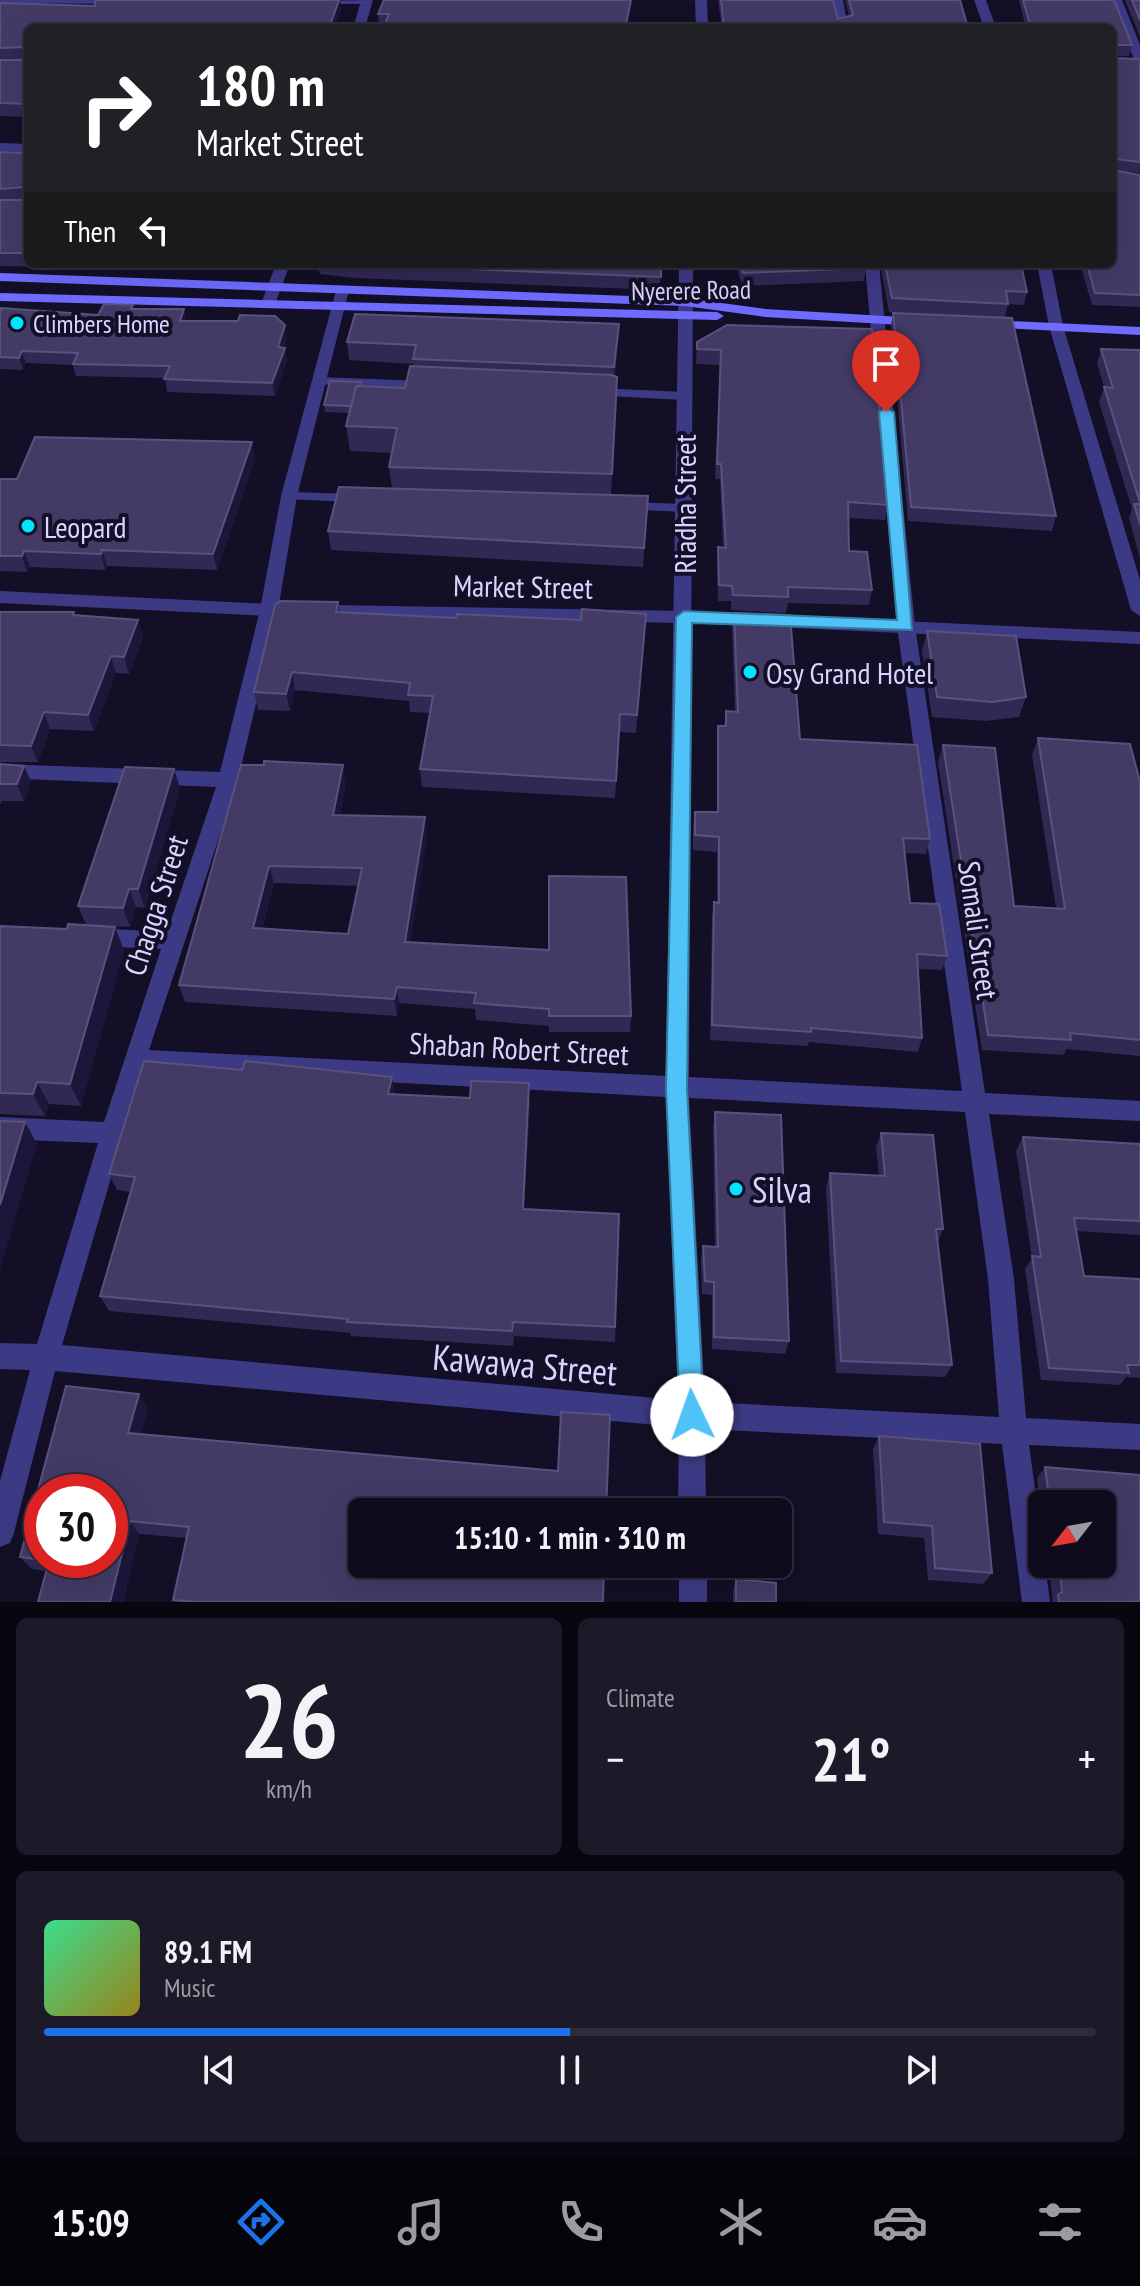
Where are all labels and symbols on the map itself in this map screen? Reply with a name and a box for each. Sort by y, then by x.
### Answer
street label: Nyerere Road [631,272,751,308]
place label: Climbers Home [33,307,170,340]
marker: Climbers Home [8,314,26,332]
pin [852,330,920,412]
street label: Riadha Street [665,433,704,574]
place label: Leopard [44,507,127,546]
marker: Leopard [19,517,37,535]
street label: Market Street [453,565,594,607]
place label: Osy Grand Hotel [766,653,933,692]
marker: Osy Grand Hotel [741,663,759,681]
street label: Chagga Street [114,829,196,980]
street label: Somali Street [950,858,1008,1002]
street label: Shaban Robert Street [408,1023,631,1073]
place label: Silva [752,1166,812,1213]
marker: Silva [727,1180,745,1198]
street label: Kawawa Street [431,1333,619,1395]
position arrow [650,1373,734,1457]
speed limit sign: 30 [24,1474,128,1578]
north arrow [1028,1490,1116,1578]

